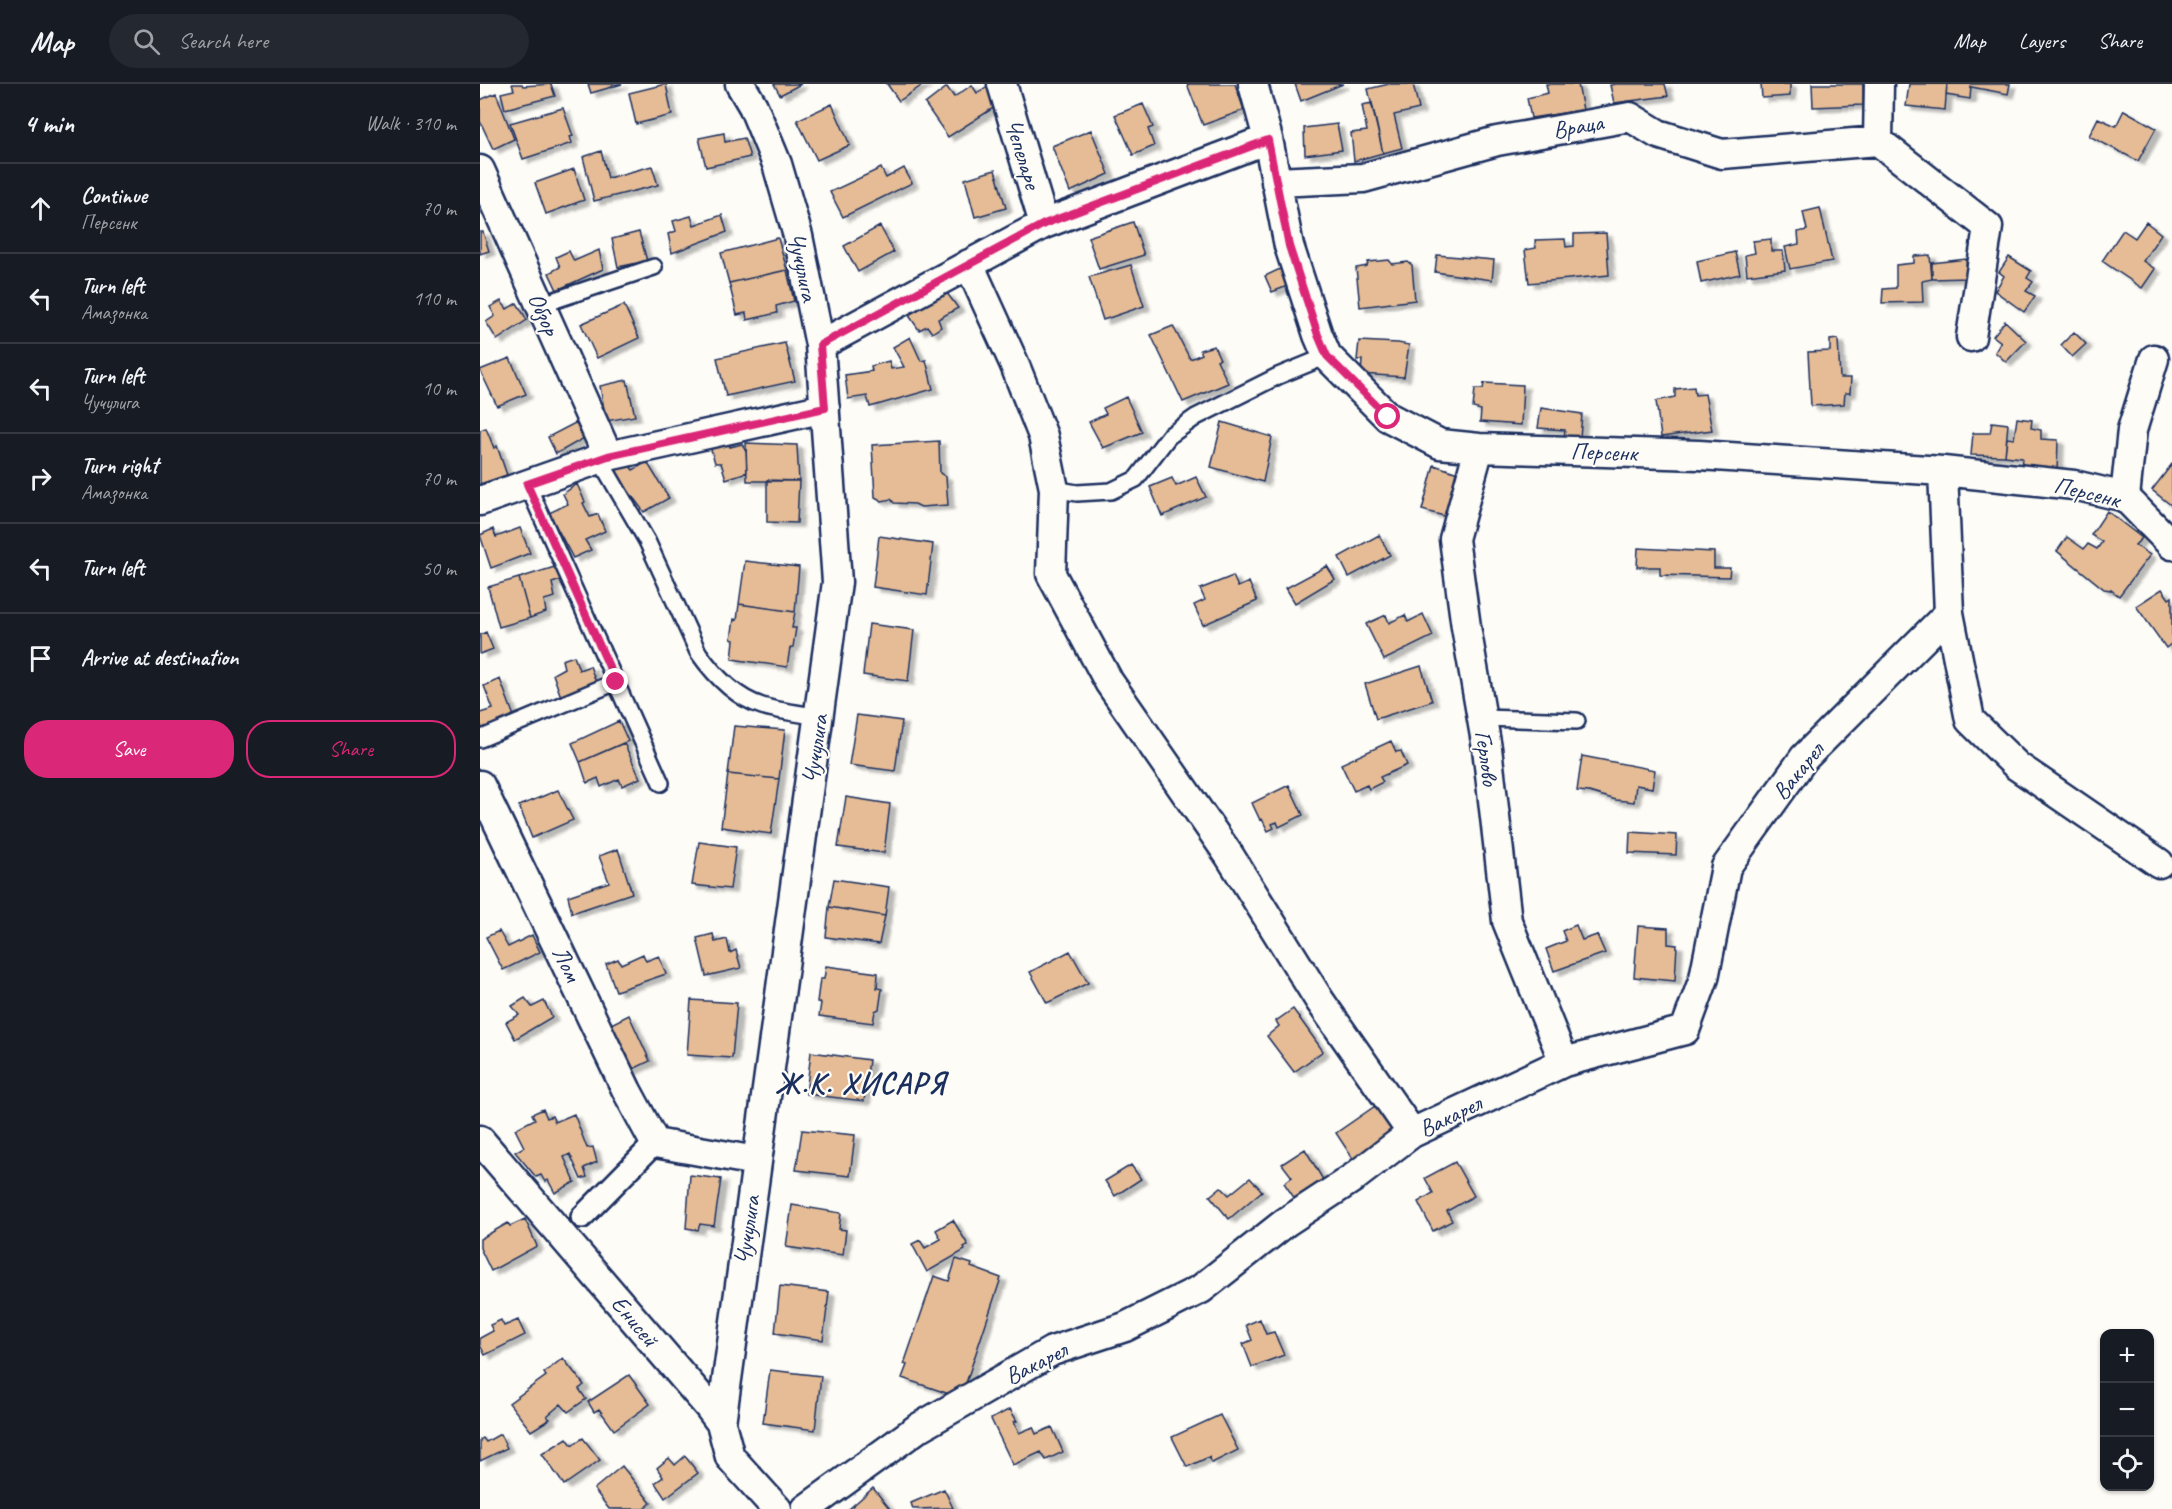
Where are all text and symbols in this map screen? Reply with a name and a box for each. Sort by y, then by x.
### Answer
search box [109,14,529,68]
text: Map [30,24,73,59]
icon: search [130,25,163,58]
text: Search here [178,27,268,55]
text: Map [1953,28,1986,54]
text: Layers [2019,28,2065,54]
text: Share [2098,28,2142,54]
text: 4 min [24,107,74,140]
street label: Враца [1550,107,1607,145]
text: Walk · 310 m [366,111,456,136]
street label: Чепеларе [998,115,1048,195]
text: Continue [81,182,147,210]
icon: ahead [24,192,57,225]
text: 70 m [422,196,456,221]
text: Персенк [81,210,136,235]
street label: Чучулига [781,230,825,305]
text: Turn left [81,272,145,300]
icon: left [24,282,57,315]
text: 110 m [413,286,456,311]
street label: Обзор [521,288,567,342]
text: Амазонка [81,300,147,325]
text: Turn left [81,362,145,390]
icon: left [24,372,57,405]
text: 10 m [422,376,456,401]
text: Чучулига [81,390,139,415]
route start [1374,403,1400,429]
street label: Персенк [1570,436,1640,468]
text: Turn right [81,452,158,480]
icon: right [24,462,57,495]
text: 70 m [422,466,456,491]
street label: Персенк [2051,469,2125,515]
text: Амазонка [81,480,147,505]
icon: left [24,552,57,585]
text: Turn left [81,554,145,582]
text: 50 m [422,556,456,581]
icon: arrive [24,642,57,675]
text: Arrive at destination [81,644,238,672]
route end [602,668,628,694]
street label: Чучулига [795,711,835,785]
button: Save [24,720,234,778]
button: Share [246,720,456,778]
street label: Герлово [1468,728,1506,789]
street label: Вакарел [1766,734,1832,806]
street label: Лом [546,941,589,988]
district label: Ж.К. ХИСАРЯ [775,1064,950,1102]
street label: Вакарел [1414,1087,1488,1144]
street label: Чучулига [727,1192,767,1266]
street label: Енисей [605,1289,666,1354]
map controls [2100,1329,2154,1491]
button: + [2100,1329,2154,1383]
street label: Вакарел [1000,1334,1074,1391]
button: − [2100,1383,2154,1437]
button: locate [2100,1437,2154,1491]

